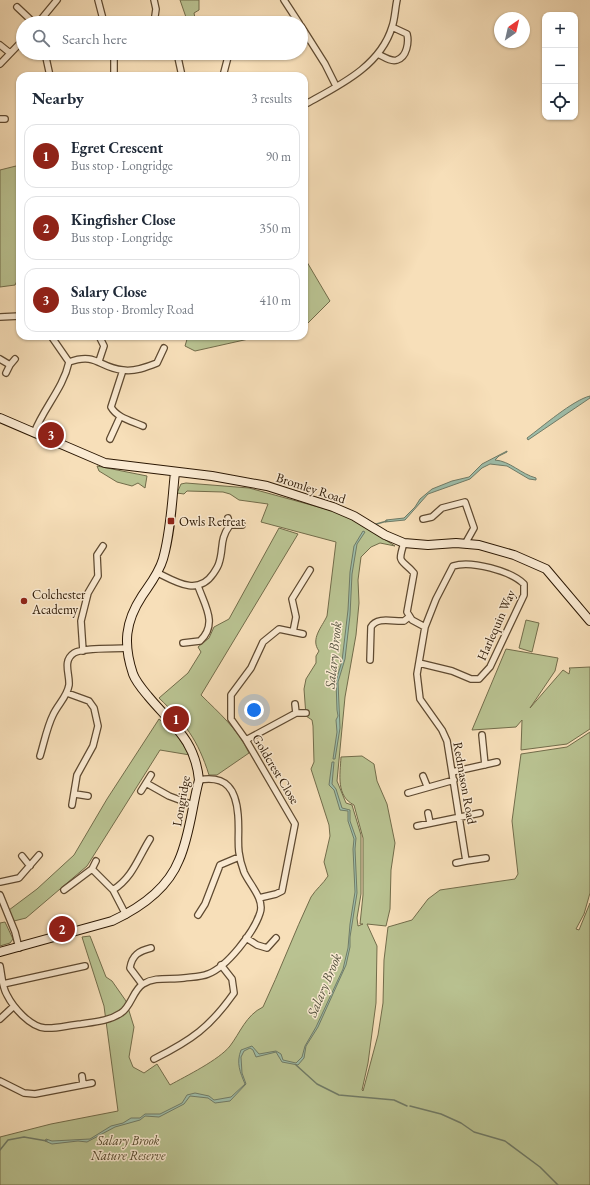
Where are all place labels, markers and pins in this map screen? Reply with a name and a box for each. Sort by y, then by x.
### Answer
pin: 3 [38,420,64,450]
place label: Owls Retreat [179,513,245,530]
marker: Owls Retreat [166,516,176,526]
place label: Colchester Academy [31,586,86,618]
marker: Colchester Academy [19,596,29,606]
pin: 1 [163,704,189,734]
pin: 2 [49,914,75,944]

